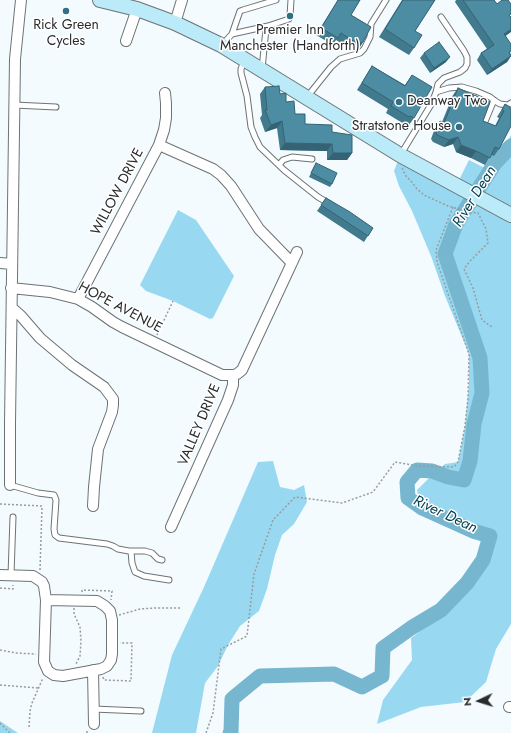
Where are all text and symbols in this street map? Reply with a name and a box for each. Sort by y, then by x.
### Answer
marker: Rick Green Cycles [61,6,71,16]
marker: Premier Inn Manchester (Handforth) [285,11,295,21]
place label: Rick Green Cycles [33,18,99,50]
place label: Premier Inn Manchester (Handforth) [220,23,360,56]
place label: Deanway Two [407,94,487,110]
marker: Deanway Two [394,97,404,107]
place label: Stratstone House [352,119,451,135]
marker: Stratstone House [454,122,464,132]
street label: WILLOW DRIVE [88,146,148,238]
water label: River Dean [449,163,501,231]
street label: HOPE AVENUE [75,279,165,337]
street label: VALLEY DRIVE [175,382,225,468]
water label: River Dean [410,492,480,538]
north arrow [459,681,499,721]
text: N [459,697,475,707]

